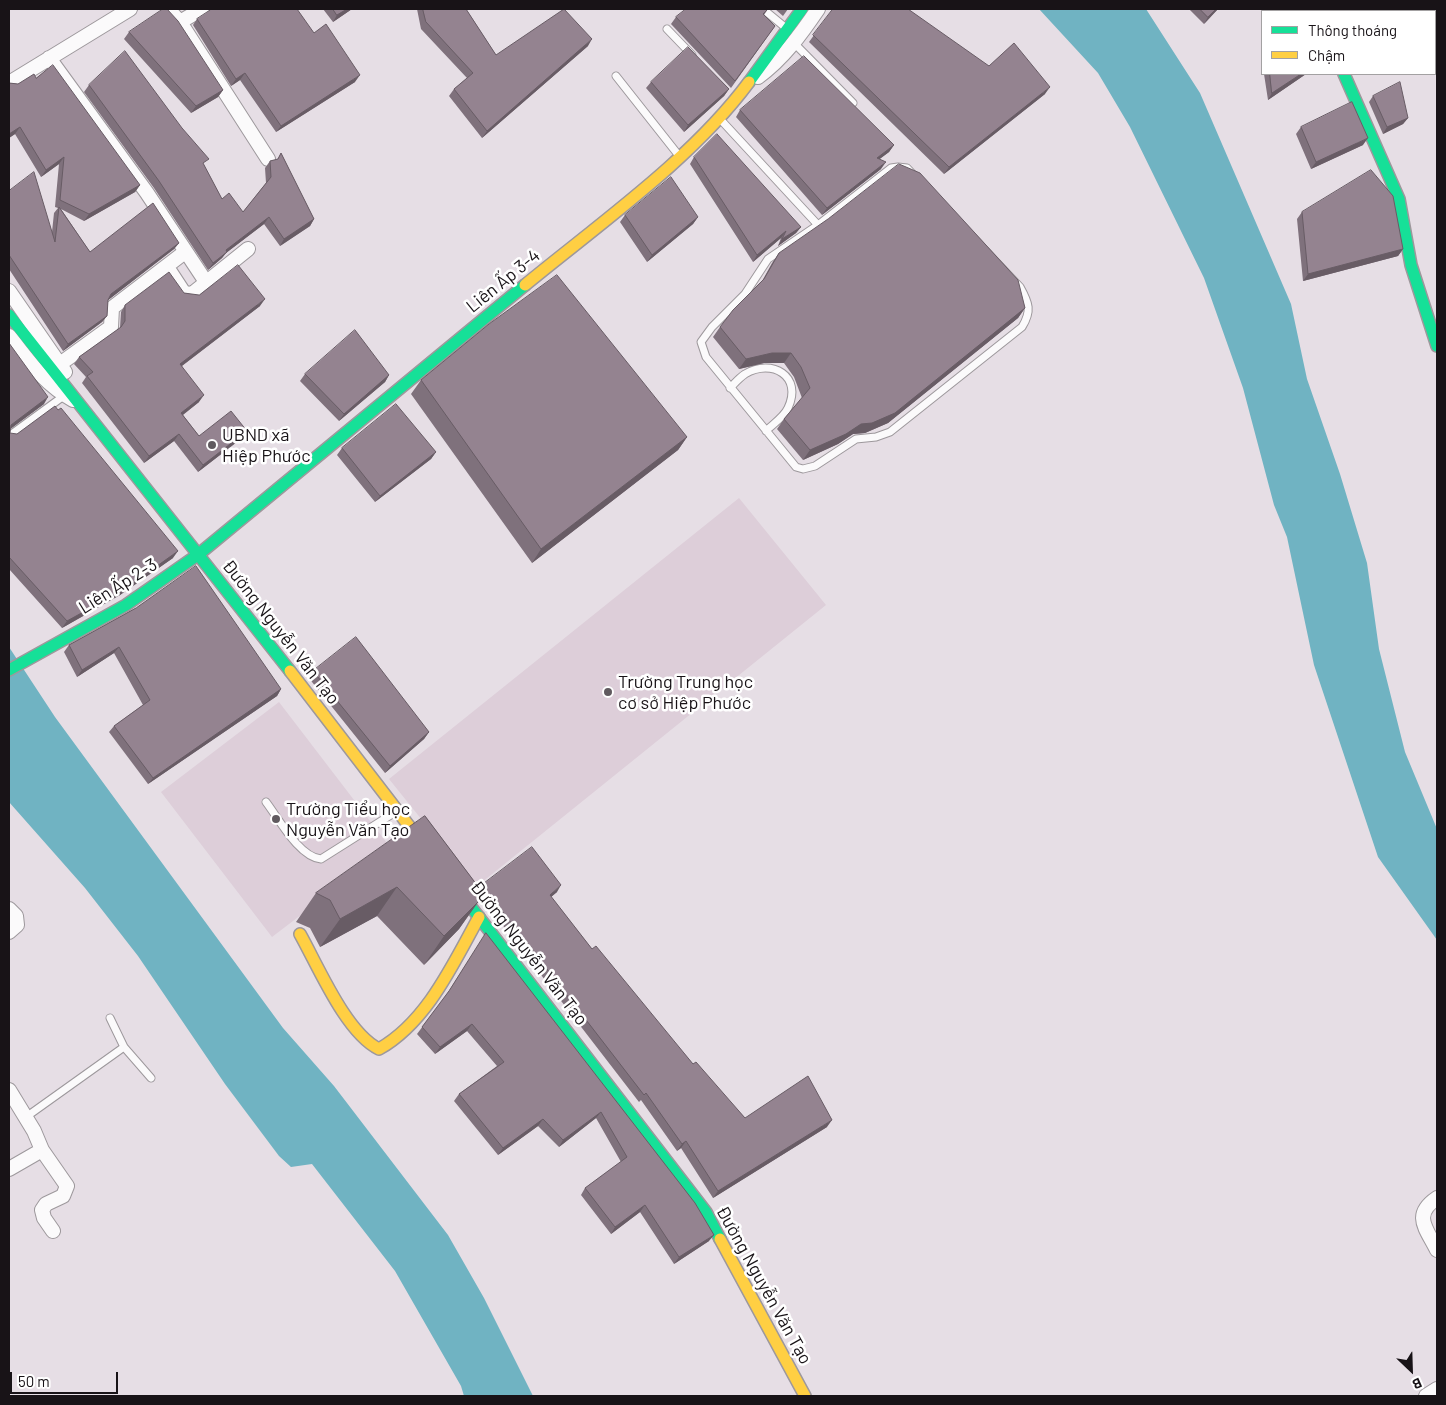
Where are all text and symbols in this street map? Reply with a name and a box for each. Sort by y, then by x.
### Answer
legend [1261,10,1436,75]
text: Thông thoáng [1308,21,1397,39]
text: Chậm [1308,46,1345,64]
street label: Liên Ấp 3-4 [462,245,544,317]
place label: UBND xã Hiệp Phước [222,424,311,466]
marker: UBND xã Hiệp Phước [206,439,218,451]
street label: Liên Ấp 2-3 [75,553,161,619]
street label: Đường Nguyễn Văn Tạo [218,555,344,709]
place label: Trường Trung học cơ sở Hiệp Phước [618,671,753,714]
marker: Trường Trung học cơ sở Hiệp Phước [602,686,614,698]
place label: Trường Tiểu học Nguyễn Văn Tạo [286,798,410,841]
marker: Trường Tiểu học Nguyễn Văn Tạo [270,813,282,825]
street label: Đường Nguyễn Văn Tạo [466,876,592,1030]
street label: Đường Nguyễn Văn Tạo [711,1202,817,1368]
north arrow [1386,1345,1436,1395]
scale bar [12,1362,120,1394]
text: 50 m [18,1372,50,1390]
text: B [1410,1375,1425,1394]

